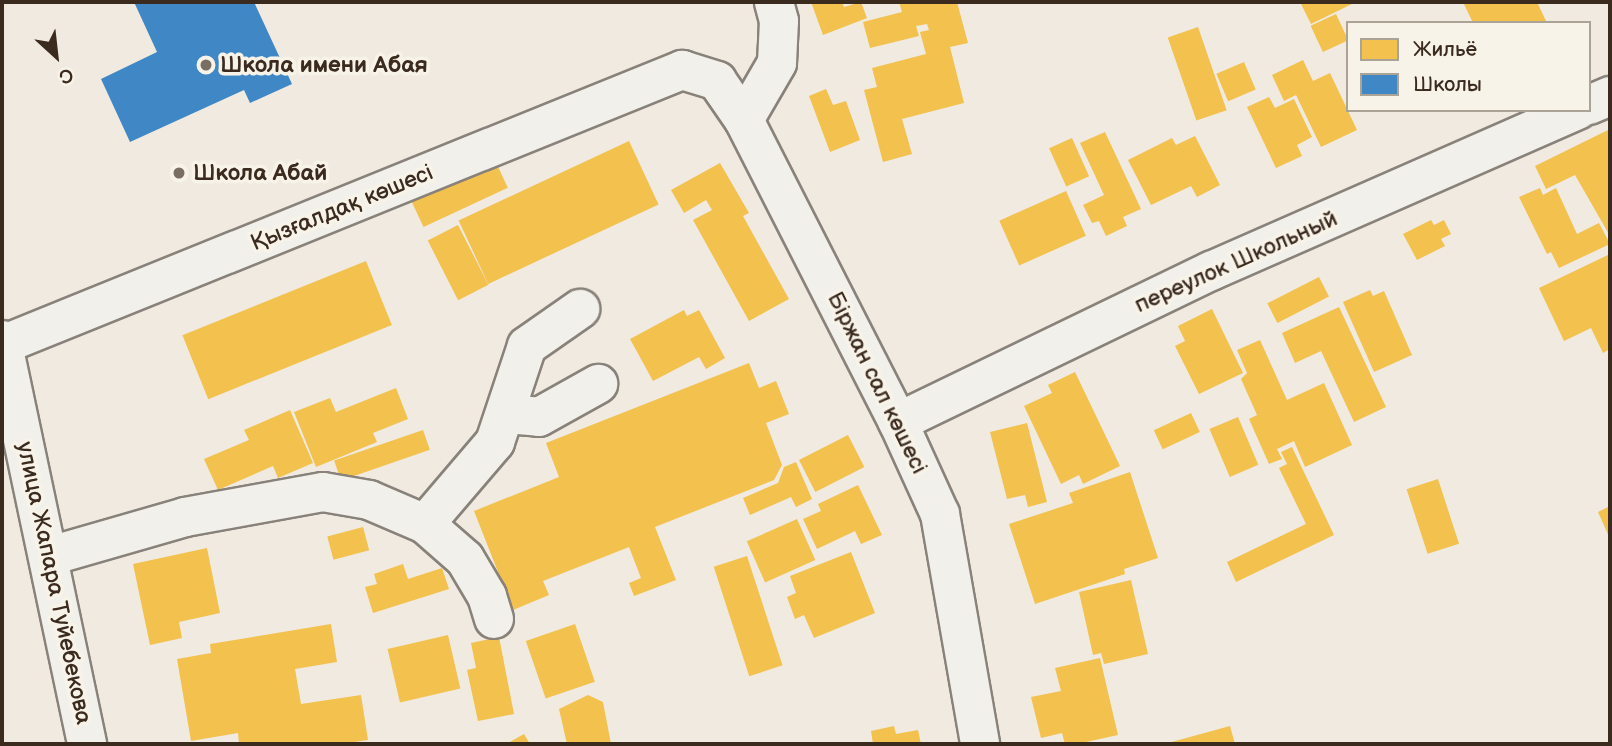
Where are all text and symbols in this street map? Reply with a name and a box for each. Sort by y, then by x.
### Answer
north arrow [21,21,91,91]
legend [1346,21,1591,112]
text: Жильё [1413,37,1477,62]
place label: Школа имени Абая [220,51,428,79]
marker: Школа имени Абая [198,57,214,73]
text: С [55,62,77,88]
text: Школы [1413,72,1482,97]
place label: Школа Абай [193,159,327,187]
street label: Қызғалдақ көшесі [247,159,437,257]
marker: Школа Абай [171,165,187,181]
street label: переулок Школьный [1130,205,1342,319]
street label: Біржан сал көшесі [821,288,933,478]
street label: улица Жапара Туйебекова [11,439,97,727]

